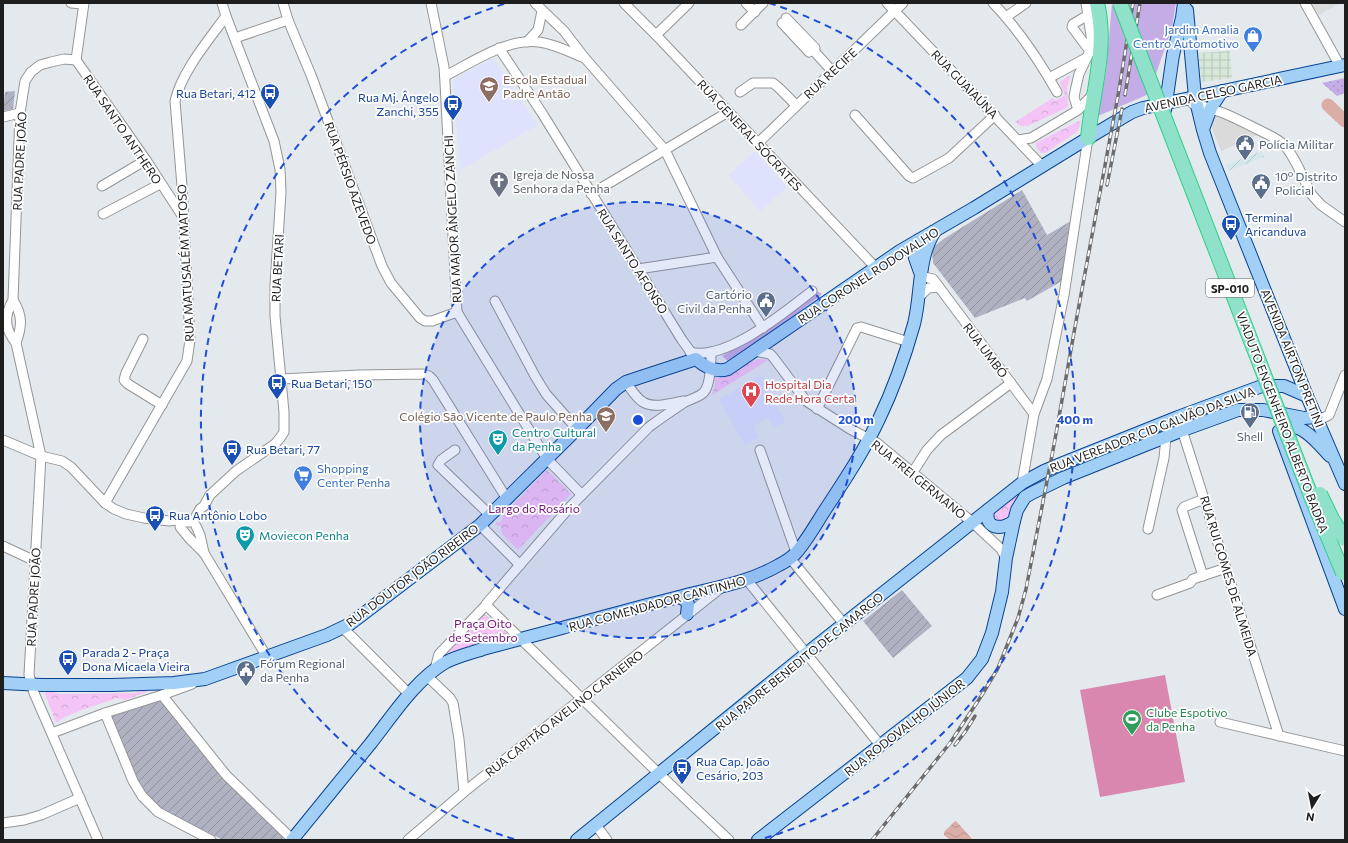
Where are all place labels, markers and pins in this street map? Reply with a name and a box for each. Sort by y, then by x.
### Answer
place label: Jardim Amalia Centro Automotivo [1133,22,1239,50]
shop icon: Jardim Amalia Centro Automotivo [1242,25,1264,53]
place label: Escola Estadual Padre Antão [503,72,587,100]
school or university icon: Escola Estadual Padre Antão [478,75,500,103]
bus stop icon: Rua Betari, 412 [259,82,281,110]
place label: Rua Betari, 412 [176,86,256,100]
place label: Rua Mj. Ângelo Zanchi, 355 [358,90,439,118]
bus stop icon: Rua Mj. Ângelo Zanchi, 355 [442,93,464,121]
public building icon: Polícia Militar [1234,133,1256,161]
place label: Polícia Militar [1259,137,1334,151]
place label: Igreja de Nossa Senhora da Penha [513,167,610,195]
place label: 10º Distrito Policial [1275,169,1338,197]
church icon: Igreja de Nossa Senhora da Penha [488,170,510,198]
public building icon: 10º Distrito Policial [1250,172,1272,200]
place label: Terminal Aricanduva [1245,210,1306,238]
bus stop icon: Terminal Aricanduva [1220,213,1242,241]
place label: Cartório Civil da Penha [677,287,752,315]
public building icon: Cartório Civil da Penha [755,290,777,318]
bus stop icon: Rua Betari, 150 [266,372,288,400]
place label: Rua Betari, 150 [291,376,372,390]
place label: Hospital Dia Rede Hora Certa [765,377,855,405]
hospital icon: Hospital Dia Rede Hora Certa [740,380,762,408]
fuel station icon: Shell [1239,401,1261,429]
school or university icon: Colégio São Vicente de Paulo Penha [595,405,617,433]
place label: Colégio São Vicente de Paulo Penha [399,409,592,423]
centre of rings [631,413,645,427]
place label: Centro Cultural da Penha [512,425,596,453]
theatre icon: Centro Cultural da Penha [487,428,509,456]
place label: Shell [1237,429,1263,443]
bus stop icon: Rua Betari, 77 [221,438,243,466]
place label: Rua Betari, 77 [246,442,320,456]
place label: Shopping Center Penha [317,461,390,489]
supermarket icon: Shopping Center Penha [292,464,314,492]
bus stop icon: Rua Antônio Lobo [144,504,166,532]
place label: Rua Antônio Lobo [169,508,267,522]
theatre icon: Moviecon Penha [234,524,256,552]
place label: Moviecon Penha [259,528,349,542]
place label: Parada 2 - Praça Dona Micaela Vieira [82,645,190,673]
bus stop icon: Parada 2 - Praça Dona Micaela Vieira [57,648,79,676]
place label: Fórum Regional da Penha [260,656,345,684]
public building icon: Fórum Regional da Penha [235,659,257,687]
place label: Clube Espotivo da Penha [1146,705,1228,733]
sports icon: Clube Espotivo da Penha [1121,708,1143,736]
place label: Rua Cap. João Cesário, 203 [696,754,770,782]
bus stop icon: Rua Cap. João Cesário, 203 [671,757,693,785]

